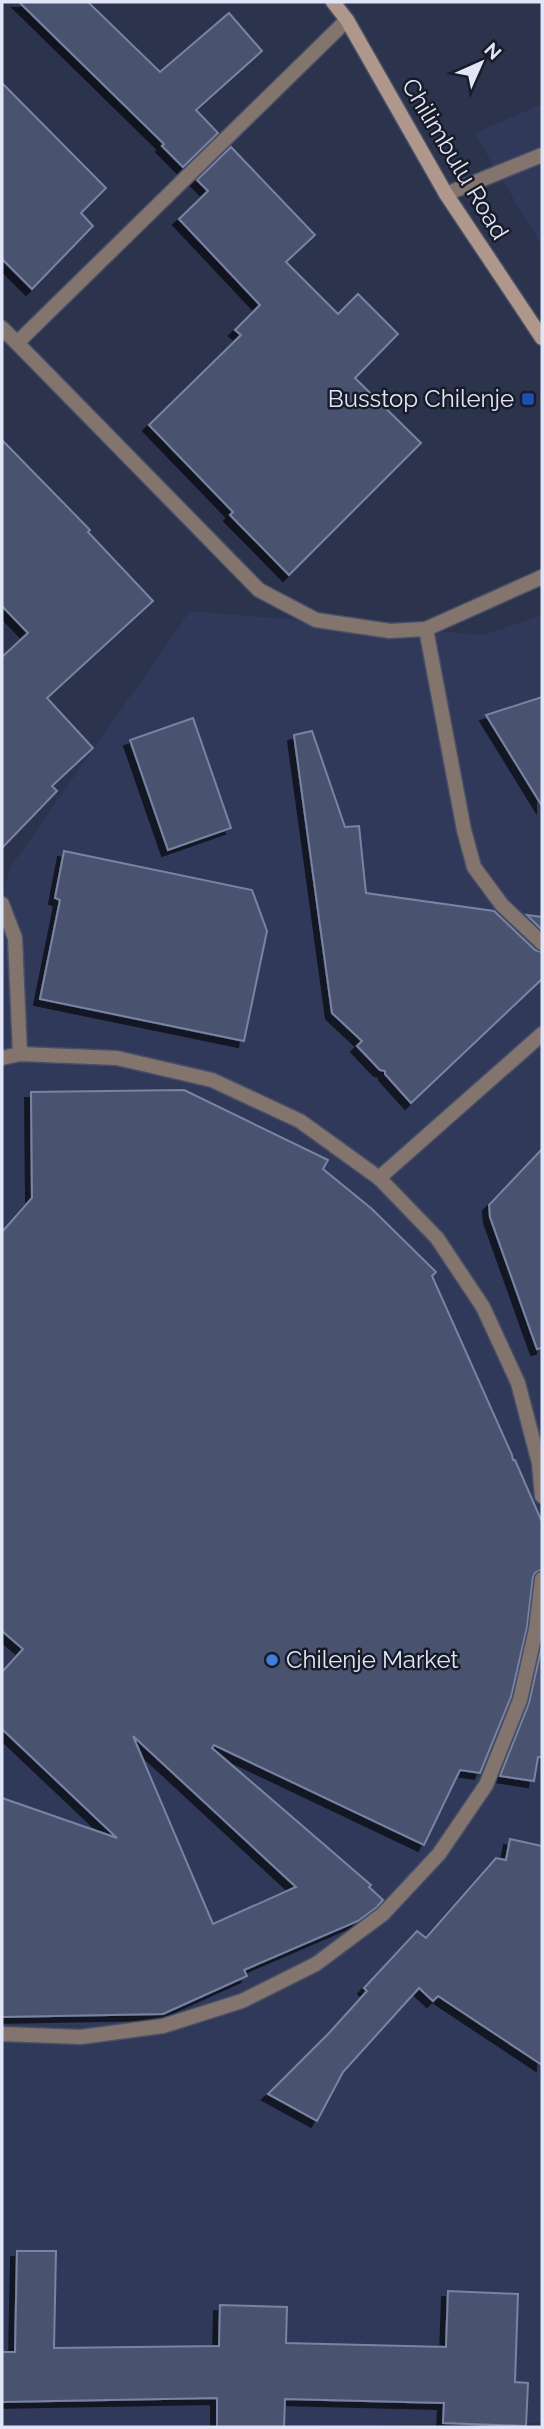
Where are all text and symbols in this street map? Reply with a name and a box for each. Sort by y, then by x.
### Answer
north arrow [446,28,516,98]
text: N [480,38,506,64]
street label: Chilimbulu Road [396,73,515,245]
place label: Busstop Chilenje [328,384,514,413]
marker: Busstop Chilenje [520,391,536,407]
place label: Chilenje Market [286,1645,458,1674]
marker: Chilenje Market [264,1652,280,1668]

